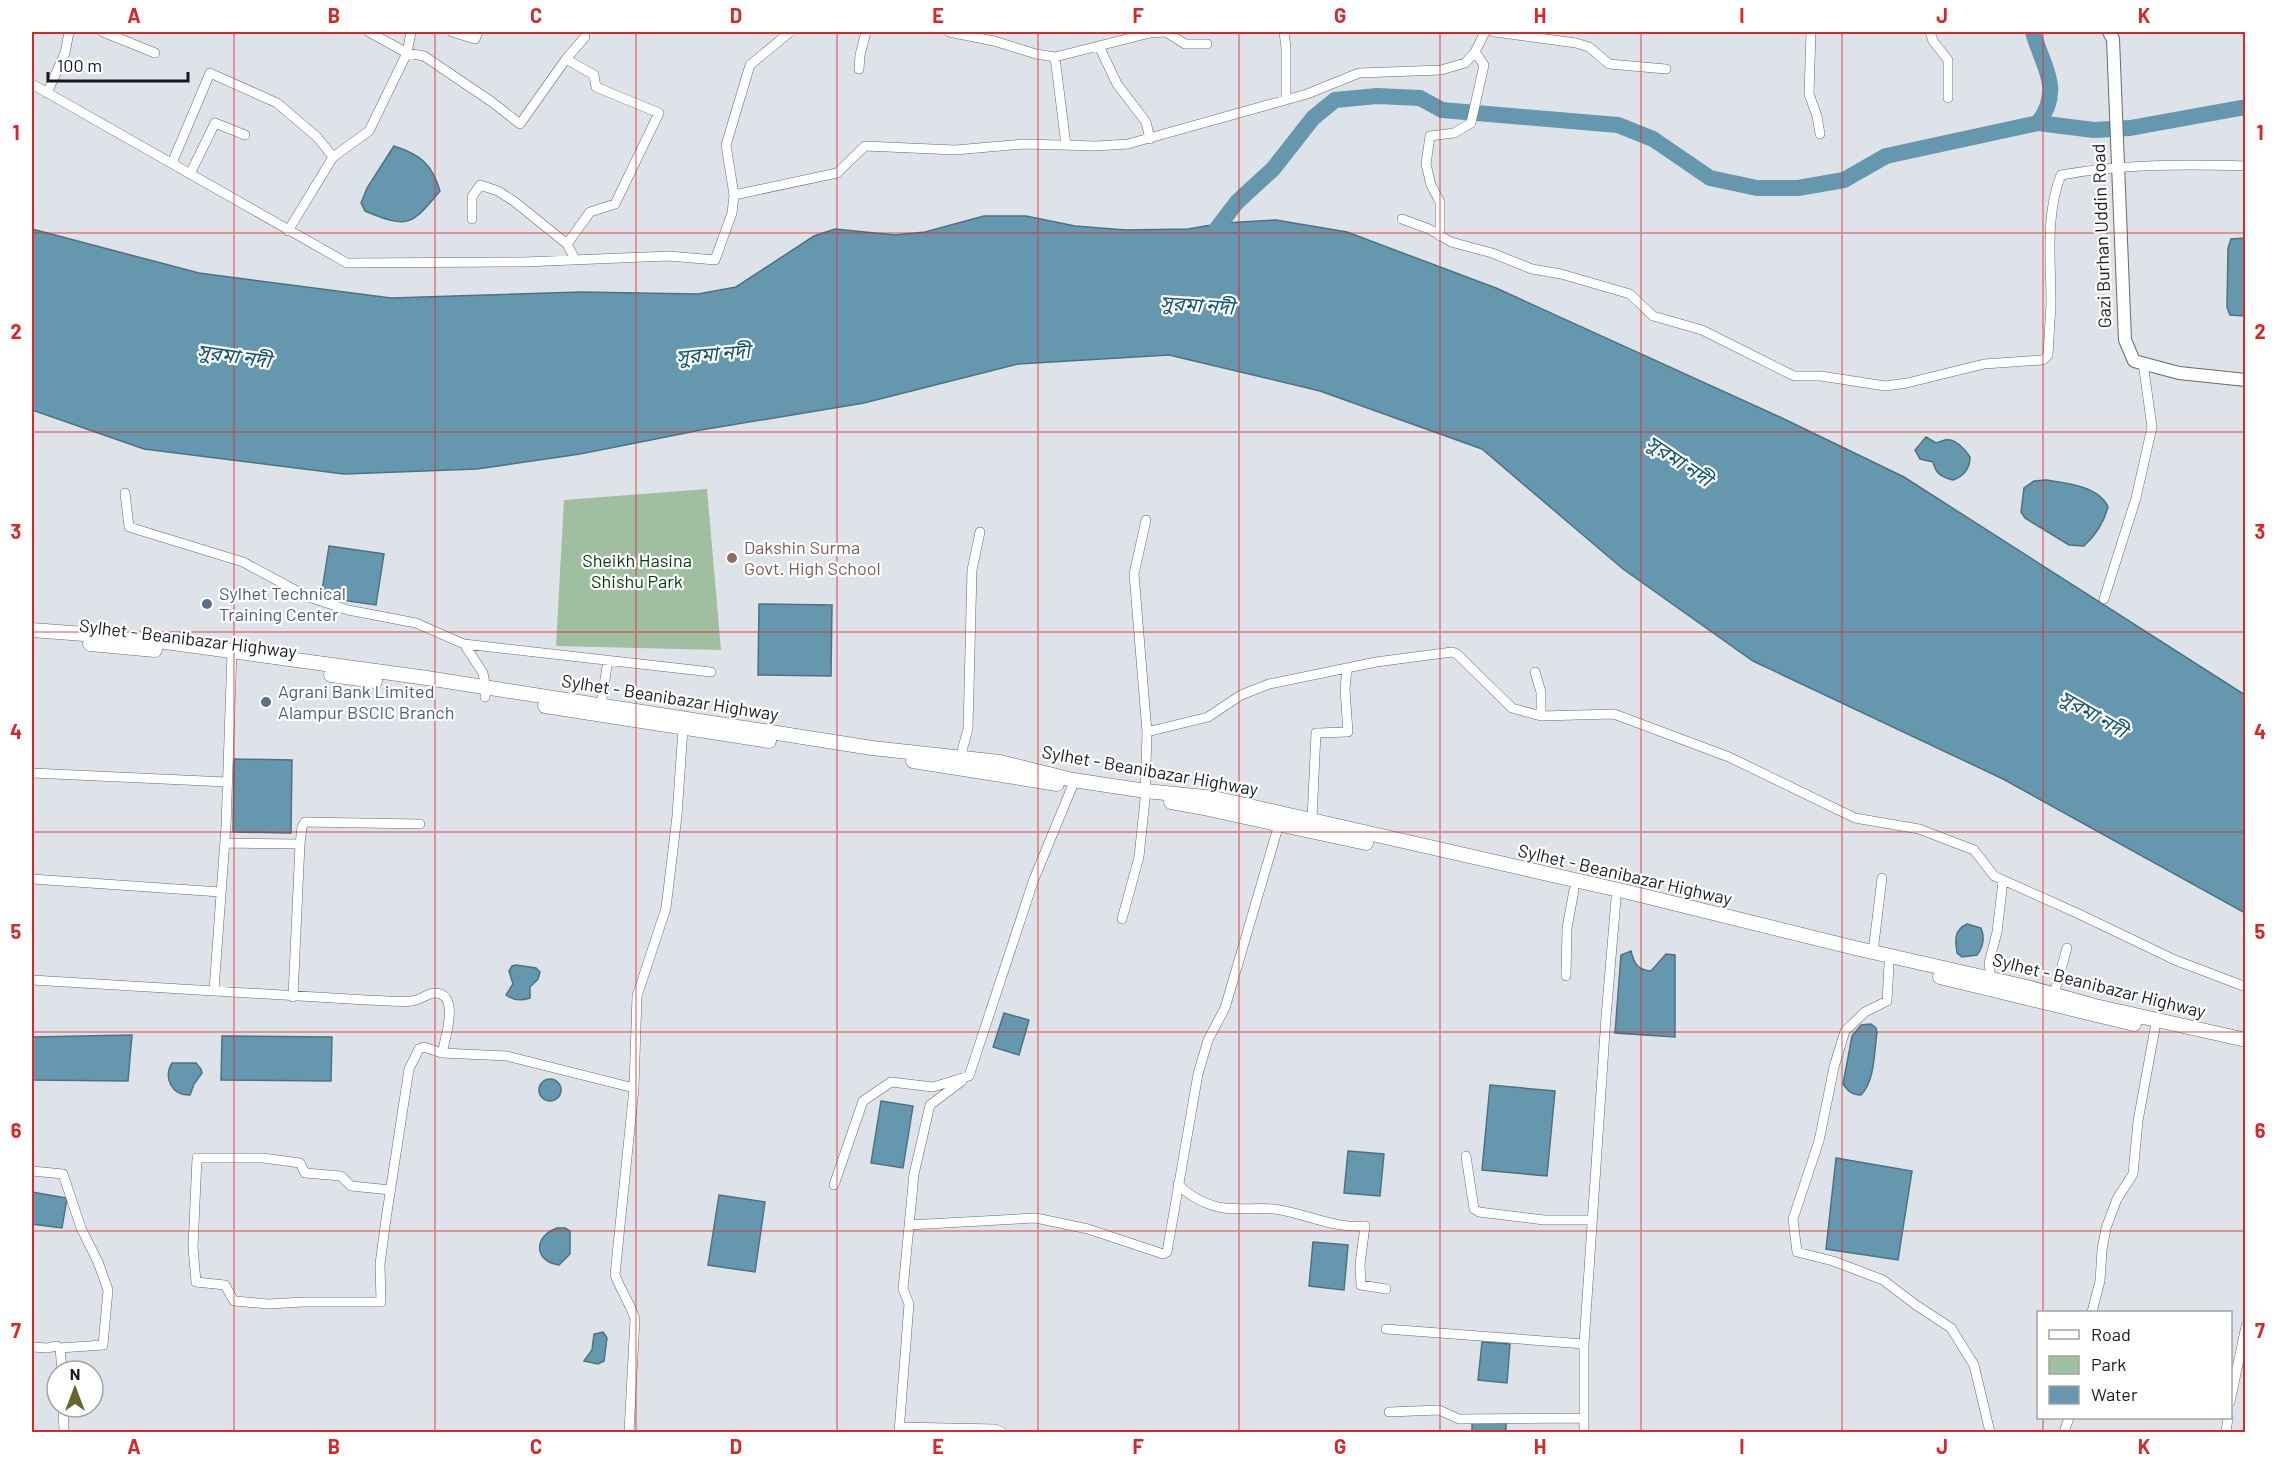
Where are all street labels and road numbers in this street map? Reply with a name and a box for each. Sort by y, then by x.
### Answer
street label: Gazi Burhan Uddin Road [2087,143,2115,329]
street label: Sylhet - Beanibazar Highway [78,614,298,662]
street label: Sylhet - Beanibazar Highway [560,669,780,725]
street label: Sylhet - Beanibazar Highway [1040,740,1260,800]
street label: Sylhet - Beanibazar Highway [1516,839,1735,909]
street label: Sylhet - Beanibazar Highway [1990,948,2208,1022]

